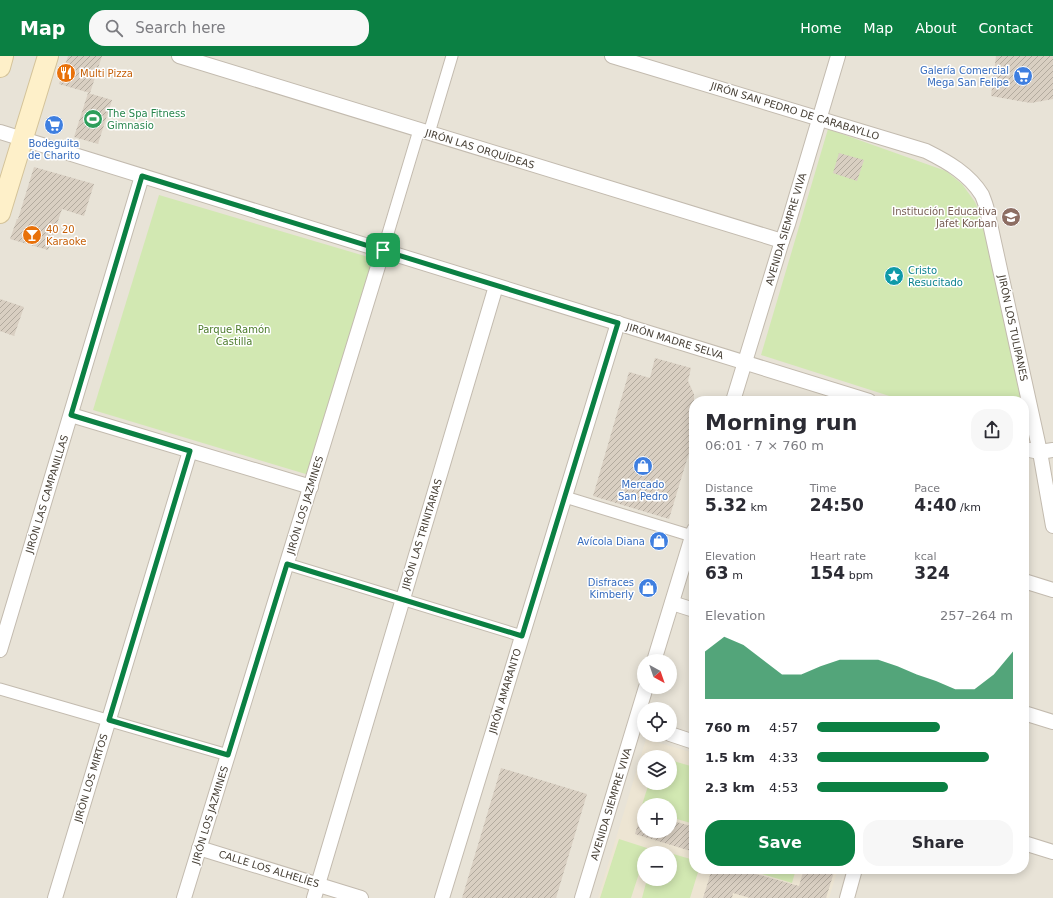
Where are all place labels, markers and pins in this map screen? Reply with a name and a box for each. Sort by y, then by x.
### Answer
restaurant icon: Multi Pizza [55,62,77,84]
place label: Galería Comercial Mega San Felipe [920,65,1009,88]
supermarket icon: Galería Comercial Mega San Felipe [1012,65,1034,87]
place label: Multi Pizza [80,68,133,79]
sports icon: The Spa Fitness Gimnasio [82,108,104,130]
place label: The Spa Fitness Gimnasio [106,108,185,131]
supermarket icon: Bodeguita de Charito [43,114,65,136]
place label: Bodeguita de Charito [28,138,80,161]
place label: Institución Educativa Jafet Korban [892,206,997,229]
school or university icon: Institución Educativa Jafet Korban [1000,206,1022,228]
bar icon: 40 20 Karaoke [21,224,43,246]
place label: 40 20 Karaoke [46,224,86,247]
pin [366,233,400,267]
place icon: Cristo Resucitado [883,265,905,287]
place label: Cristo Resucitado [908,265,963,288]
shop icon: Mercado San Pedro [632,455,654,477]
place label: Mercado San Pedro [618,479,668,502]
shop icon: Avícola Diana [648,530,670,552]
place label: Avícola Diana [577,536,645,547]
place label: Disfraces Kimberly [588,577,634,600]
shop icon: Disfraces Kimberly [637,577,659,599]

